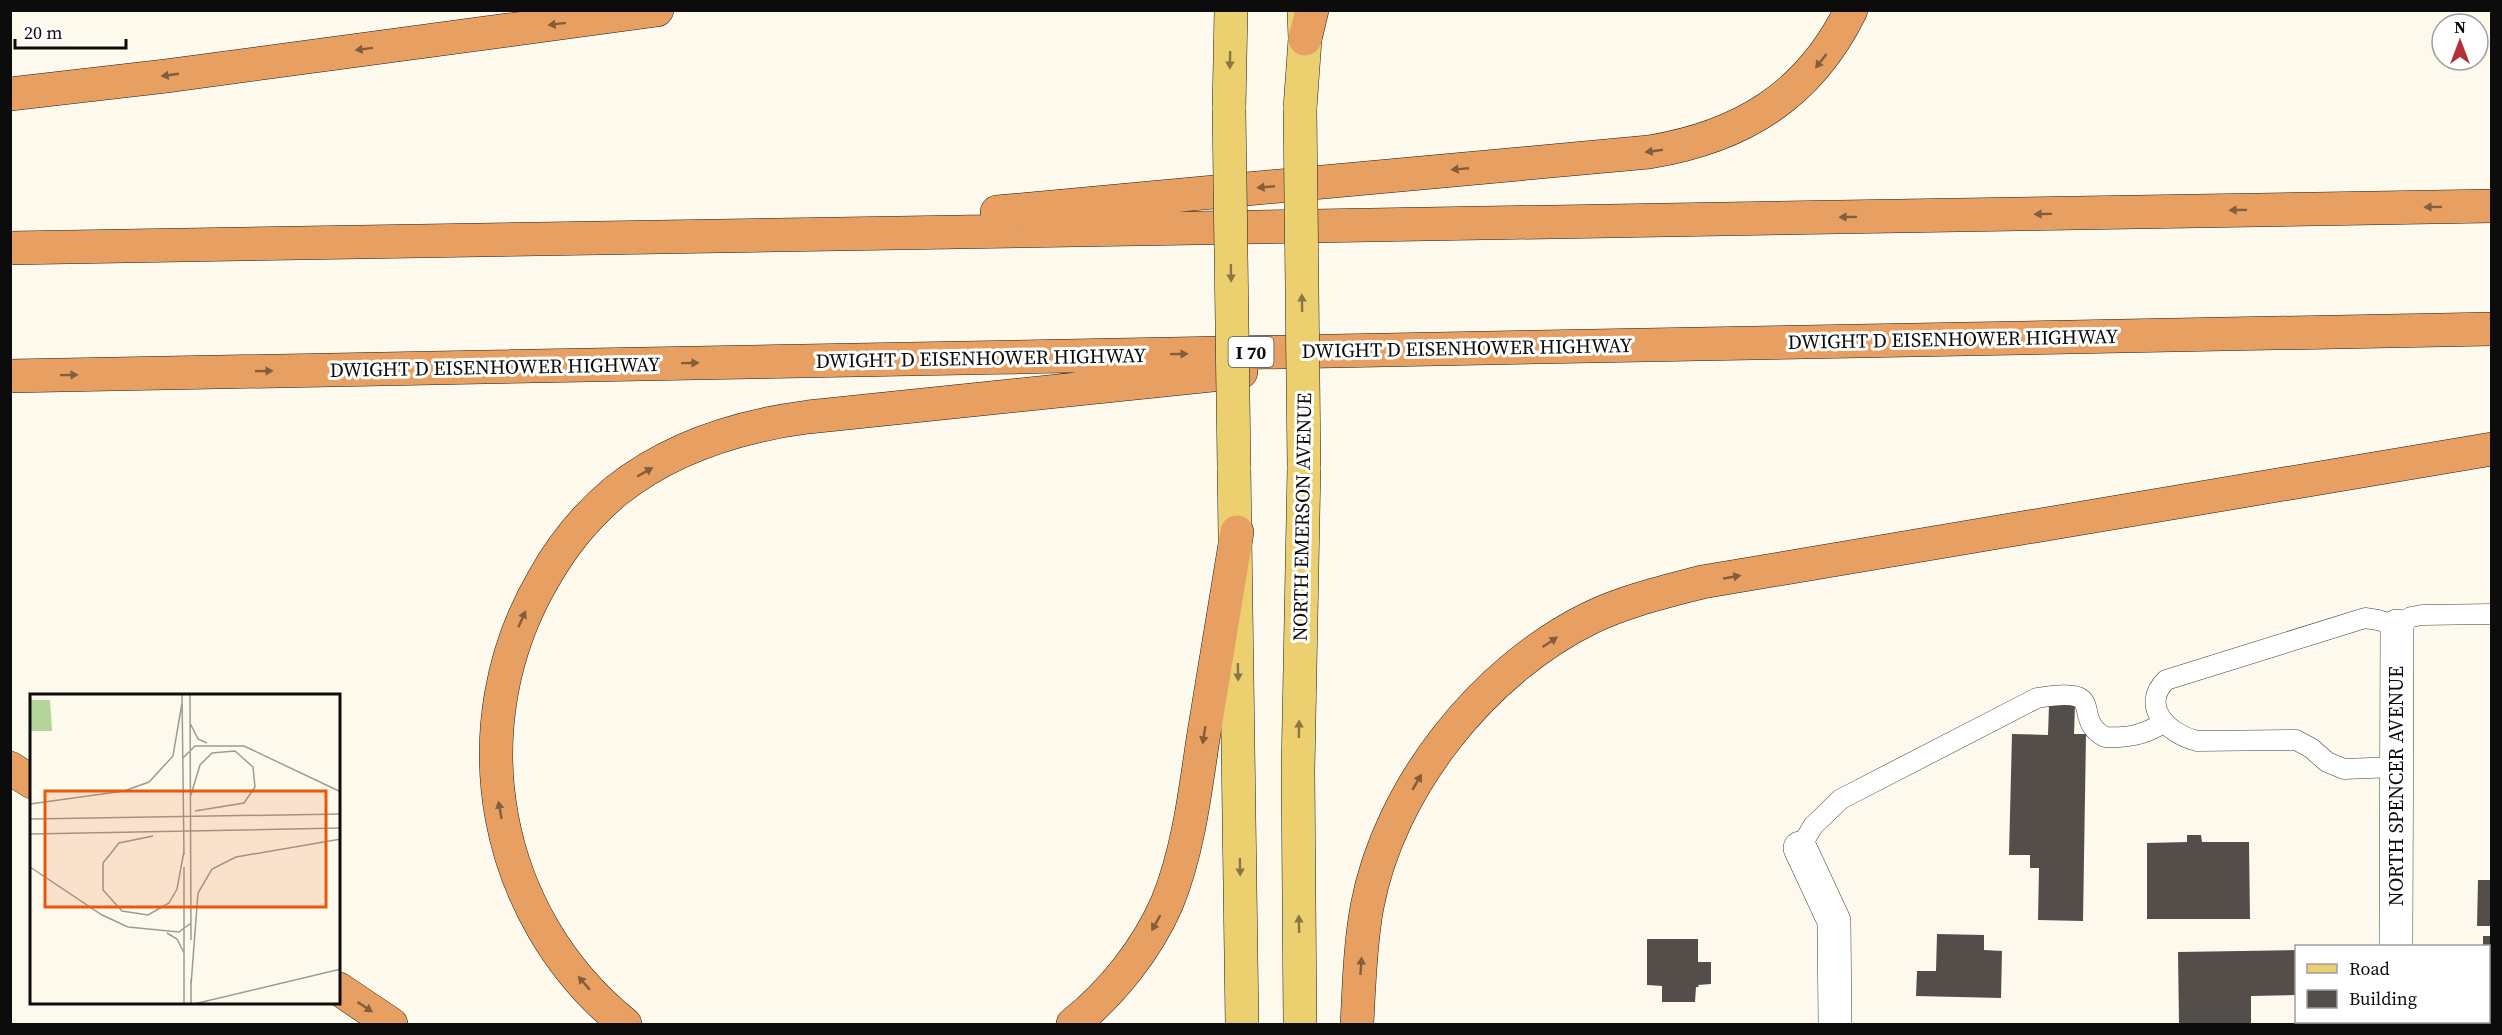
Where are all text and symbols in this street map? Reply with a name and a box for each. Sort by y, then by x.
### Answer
scale bar [15,12,126,50]
north arrow [2430,12,2490,72]
text: N [2454,16,2466,38]
one-way arrow [547,19,566,28]
text: 20 m [24,20,62,45]
one-way arrow [354,44,373,54]
one-way arrow [1225,50,1234,69]
one-way arrow [1815,53,1827,68]
one-way arrow [161,71,180,80]
one-way arrow [1644,147,1663,156]
one-way arrow [1450,164,1469,174]
one-way arrow [1256,182,1275,192]
one-way arrow [2424,202,2443,212]
one-way arrow [2229,205,2248,215]
one-way arrow [2034,209,2053,218]
one-way arrow [1839,212,1858,222]
one-way arrow [1226,263,1236,282]
one-way arrow [1297,294,1307,313]
street label: DWIGHT D EISENHOWER HIGHWAY [1787,322,2119,356]
street label: DWIGHT D EISENHOWER HIGHWAY [1301,331,1633,365]
road number: I 70 [1228,337,1274,367]
street label: DWIGHT D EISENHOWER HIGHWAY [815,341,1147,375]
one-way arrow [1169,349,1188,359]
street label: DWIGHT D EISENHOWER HIGHWAY [329,350,661,384]
one-way arrow [680,358,699,368]
one-way arrow [254,366,273,376]
one-way arrow [59,370,78,380]
street label: NORTH EMERSON AVENUE [1286,393,1318,641]
one-way arrow [637,466,653,477]
one-way arrow [1723,572,1742,581]
one-way arrow [518,610,527,628]
one-way arrow [1542,636,1558,648]
one-way arrow [1233,663,1243,682]
street label: NORTH SPENCER AVENUE [2382,666,2410,906]
inset map [30,694,340,1005]
one-way arrow [1294,720,1304,739]
one-way arrow [1199,726,1208,745]
one-way arrow [1411,773,1421,790]
one-way arrow [495,801,504,820]
one-way arrow [1235,858,1245,877]
one-way arrow [1151,915,1161,932]
one-way arrow [1294,915,1304,934]
legend [2295,945,2490,1023]
text: Road [2349,956,2390,981]
one-way arrow [1356,957,1366,976]
one-way arrow [577,975,590,991]
text: Building [2349,986,2417,1011]
one-way arrow [357,1001,373,1012]

